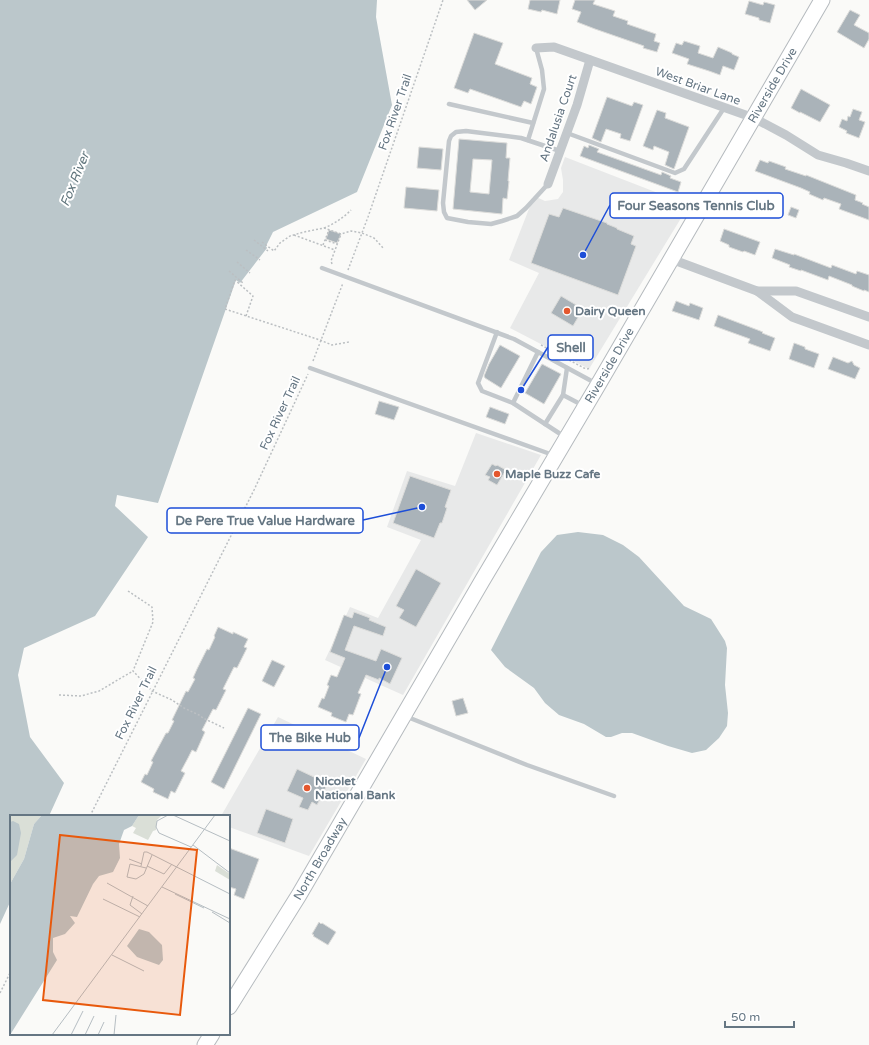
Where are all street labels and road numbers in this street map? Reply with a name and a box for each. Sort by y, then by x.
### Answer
street label: Riverside Drive [745,45,800,126]
street label: West Briar Lane [653,64,743,108]
street label: Fox River Trail [375,72,415,152]
street label: Andalusia Court [537,72,580,163]
street label: Riverside Drive [582,325,637,406]
street label: Fox River Trail [257,374,303,452]
street label: Fox River Trail [112,664,160,742]
street label: North Broadway [291,815,350,903]

